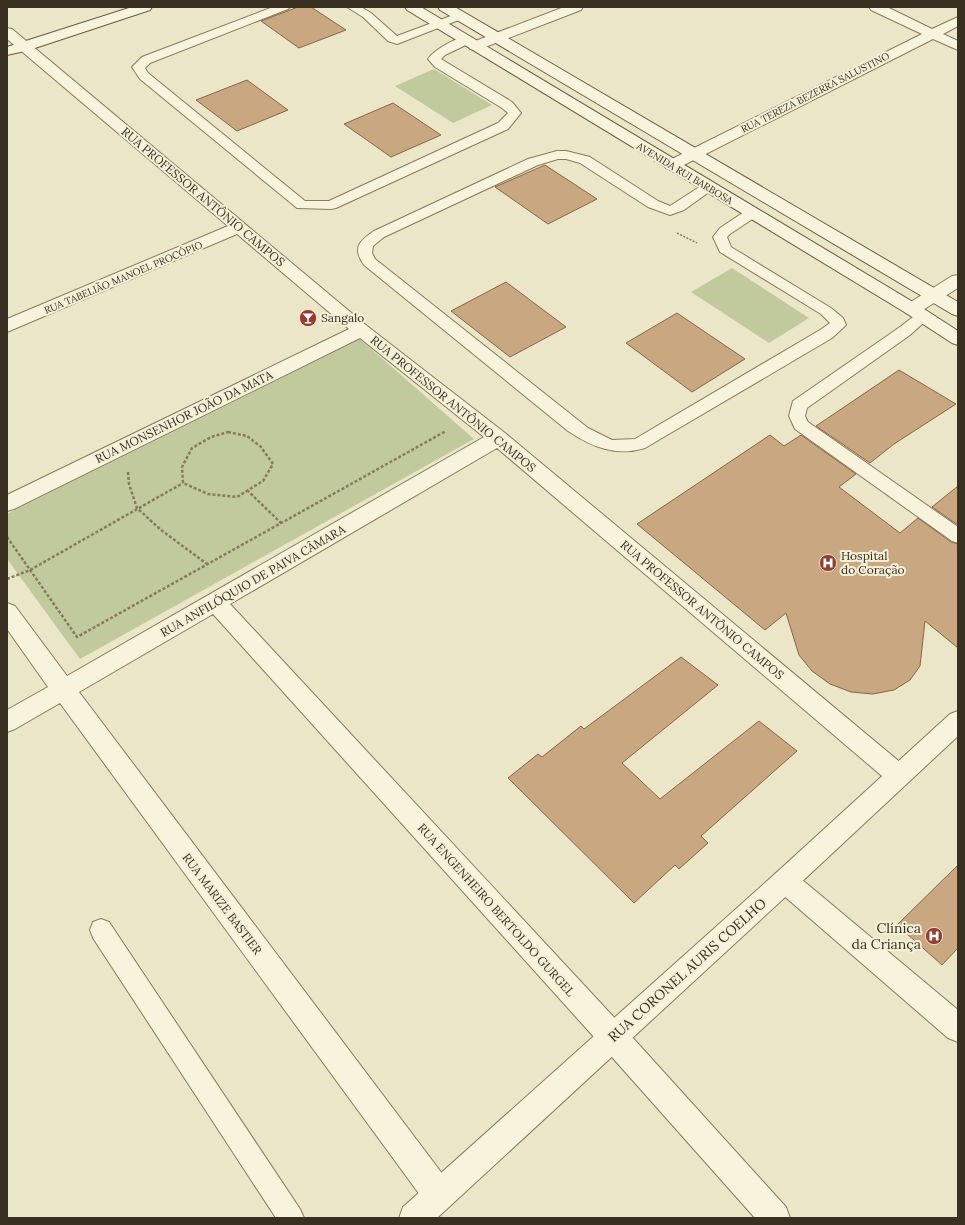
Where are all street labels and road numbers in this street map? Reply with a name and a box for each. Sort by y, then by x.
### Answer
street label: RUA TEREZA BEZERRA SALUSTINO [739,49,892,136]
street label: RUA PROFESSOR ANTÔNIO CAMPOS [119,124,288,270]
street label: AVENIDA RUI BARBOSA [633,139,736,208]
street label: RUA TABELIÃO MANOEL PROCÓPIO [42,238,204,317]
street label: RUA PROFESSOR ANTÔNIO CAMPOS [367,332,539,475]
street label: RUA MONSENHOR JOÃO DA MATA [93,367,275,466]
street label: RUA ANFILÓQUIO DE PAIVA CÂMARA [158,521,348,640]
street label: RUA PROFESSOR ANTÔNIO CAMPOS [618,537,787,683]
street label: RUA ENGENHEIRO BERTOLDO GURGEL [415,820,578,999]
street label: RUA MARIZE BASTIER [179,850,266,958]
street label: RUA CORONEL AURIS COELHO [604,894,770,1046]

